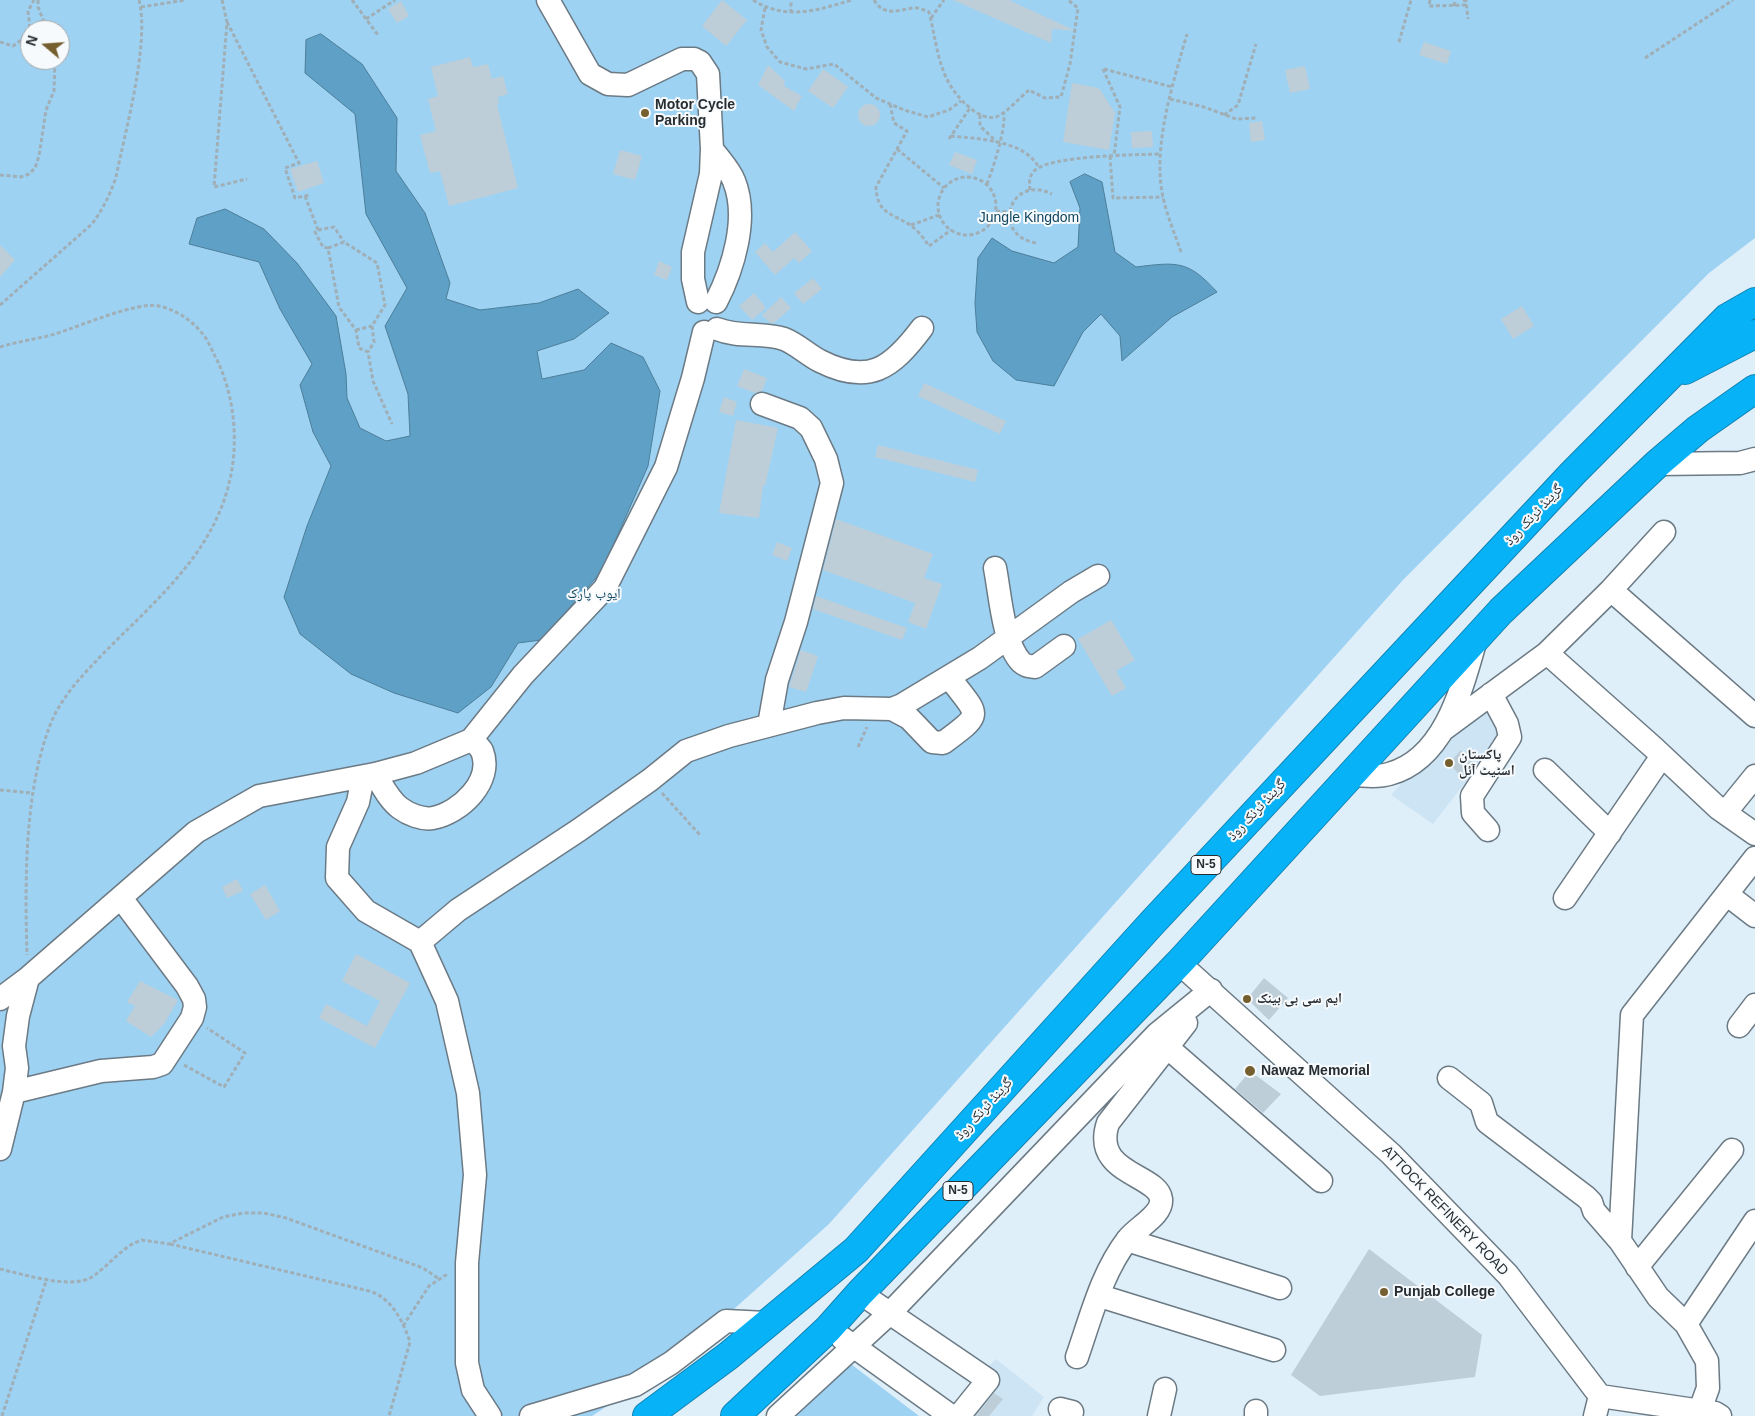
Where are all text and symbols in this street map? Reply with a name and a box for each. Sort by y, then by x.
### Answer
north arrow [20,20,70,70]
text: N [23,33,41,48]
place label: Motor Cycle Parking [655,97,735,130]
marker: Motor Cycle Parking [639,107,651,119]
park label: Jungle Kingdom [979,210,1079,226]
street label: گرینڈ ٹرنک روڈ [1501,481,1567,549]
park label: ایوب پارک [567,586,621,602]
place label: پاکستان اسٹیٹ آئل [1459,747,1515,780]
marker: پاکستان اسٹیٹ آئل [1443,757,1455,769]
street label: گرینڈ ٹرنک روڈ [1224,776,1290,844]
road number: N-5 [1191,856,1221,874]
place label: ایم سی بی بینک [1257,991,1342,1007]
marker: ایم سی بی بینک [1241,993,1253,1005]
place label: Nawaz Memorial [1261,1063,1370,1079]
marker: Nawaz Memorial [1243,1064,1257,1078]
street label: گرینڈ ٹرنک روڈ [952,1075,1016,1143]
street label: ATTOCK REFINERY ROAD [1378,1142,1512,1280]
road number: N-5 [943,1182,973,1200]
place label: Punjab College [1394,1284,1495,1300]
marker: Punjab College [1378,1286,1390,1298]

